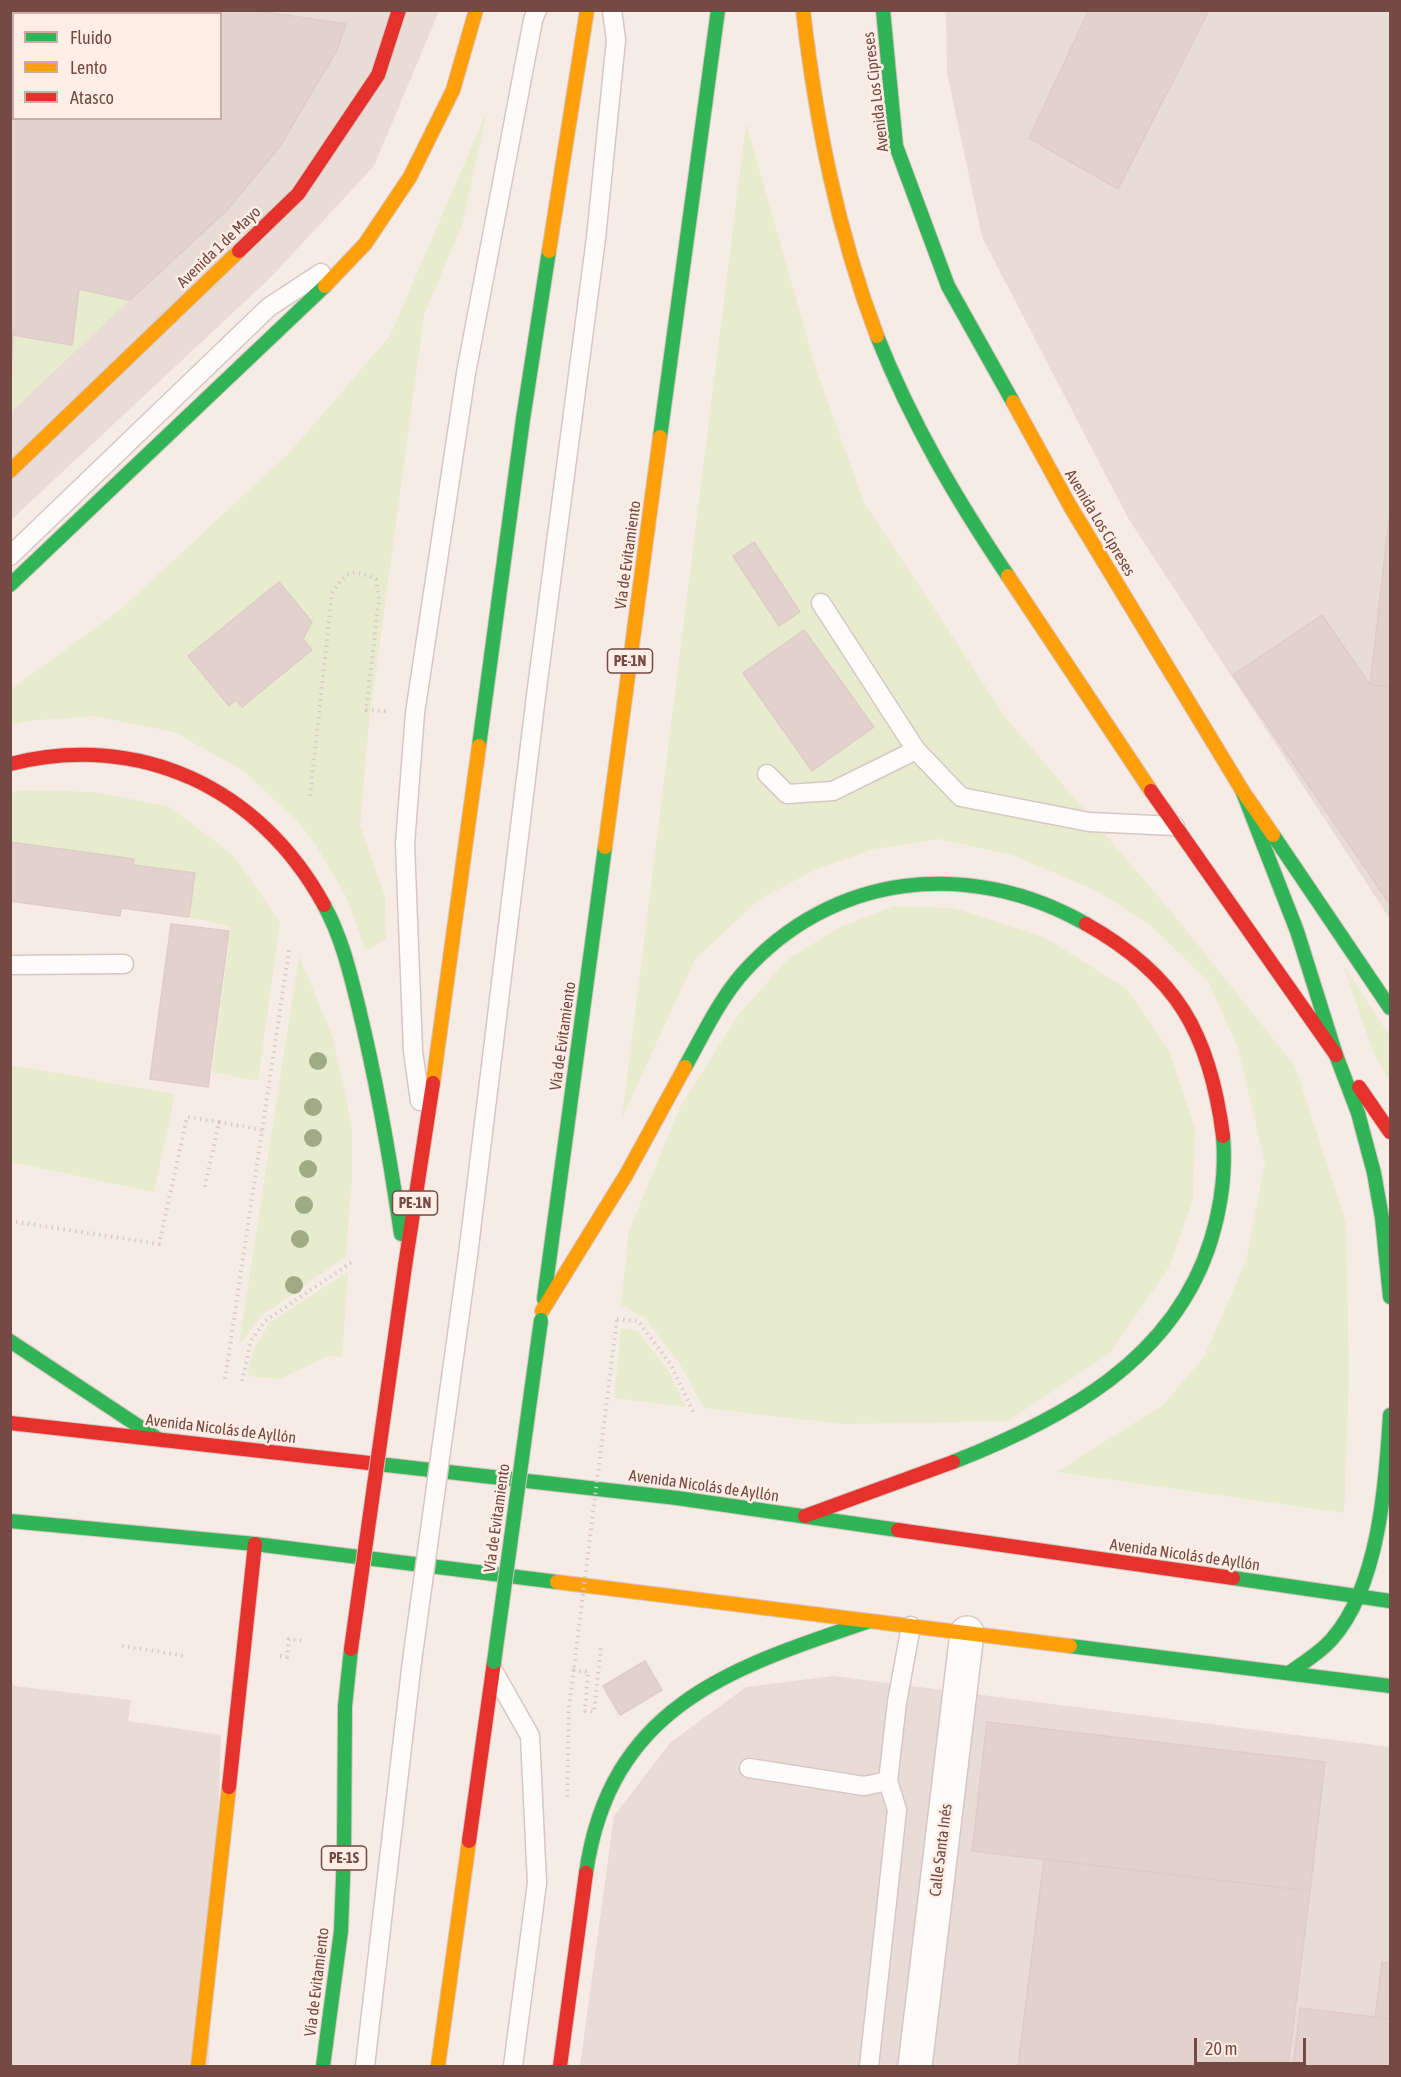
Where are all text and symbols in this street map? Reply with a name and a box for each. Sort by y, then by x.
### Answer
legend [12,12,222,120]
text: Fluido [70,27,112,48]
street label: Avenida Los Cipreses [859,31,893,153]
text: Lento [70,57,107,78]
text: Atasco [70,87,114,108]
street label: Avenida 1 de Mayo [173,202,265,292]
street label: Avenida Los Cipreses [1061,466,1139,580]
street label: Vía de Evitamiento [611,499,645,611]
road number: PE-1N [608,649,652,673]
street label: Vía de Evitamiento [546,980,580,1092]
road number: PE-1N [392,1191,438,1215]
street label: Avenida Nicolás de Ayllón [145,1410,297,1448]
street label: Vía de Evitamiento [480,1462,514,1574]
street label: Avenida Nicolás de Ayllón [628,1466,780,1506]
street label: Avenida Nicolás de Ayllón [1109,1535,1261,1575]
street label: Calle Santa Inés [926,1803,956,1897]
road number: PE-1S [322,1846,366,1870]
street label: Vía de Evitamiento [301,1926,333,2038]
scale bar [1197,2026,1310,2064]
text: 20 m [1205,2038,1237,2059]

